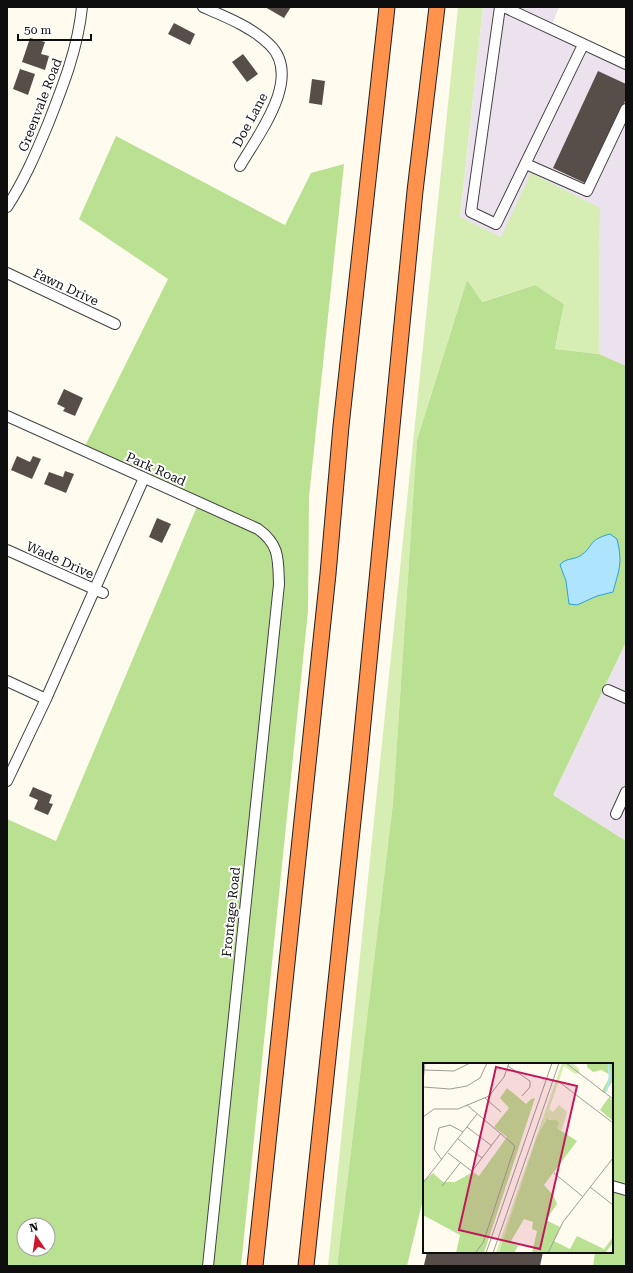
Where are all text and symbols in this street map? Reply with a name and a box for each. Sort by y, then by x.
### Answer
scale bar [18,16,91,42]
text: 50 m [24,23,51,37]
street label: Greenvale Road [15,56,65,154]
street label: Doe Lane [229,90,271,150]
street label: Fawn Drive [31,265,101,309]
street label: Park Road [124,449,189,489]
street label: Wade Drive [24,538,96,582]
street label: Frontage Road [219,866,243,958]
inset map [423,1063,613,1253]
north arrow [16,1217,56,1257]
text: N [28,1220,40,1235]

